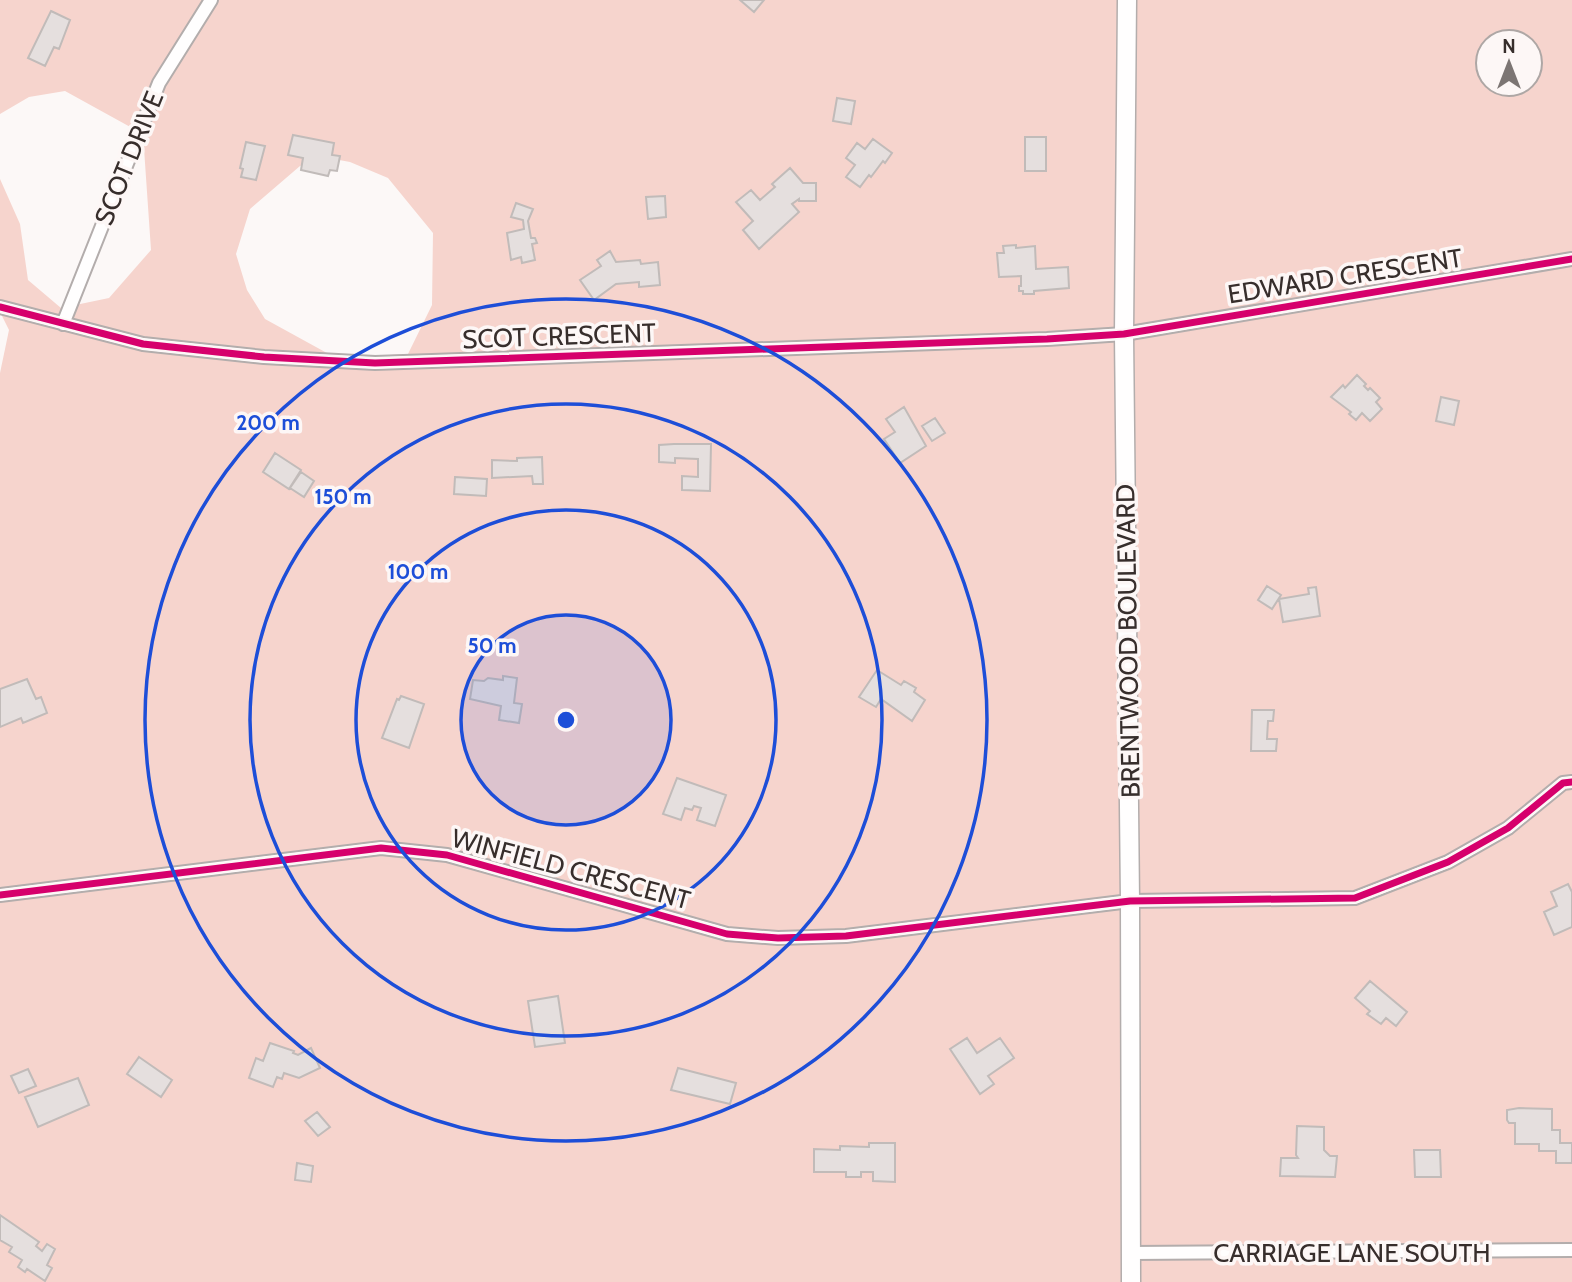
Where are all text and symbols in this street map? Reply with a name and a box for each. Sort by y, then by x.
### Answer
north arrow [1474,28,1544,98]
text: N [1502,35,1516,58]
street label: SCOT DRIVE [88,86,170,230]
street label: EDWARD CRESCENT [1225,242,1465,310]
street label: SCOT CRESCENT [462,317,657,355]
text: 200 m [236,410,300,435]
text: 150 m [315,484,371,509]
street label: BRENTWOOD BOULEVARD [1109,484,1147,798]
text: 100 m [388,559,448,584]
text: 50 m [467,633,517,658]
centre of rings [554,708,578,732]
street label: WINFIELD CRESCENT [448,822,694,916]
street label: CARRIAGE LANE SOUTH [1213,1237,1491,1269]

